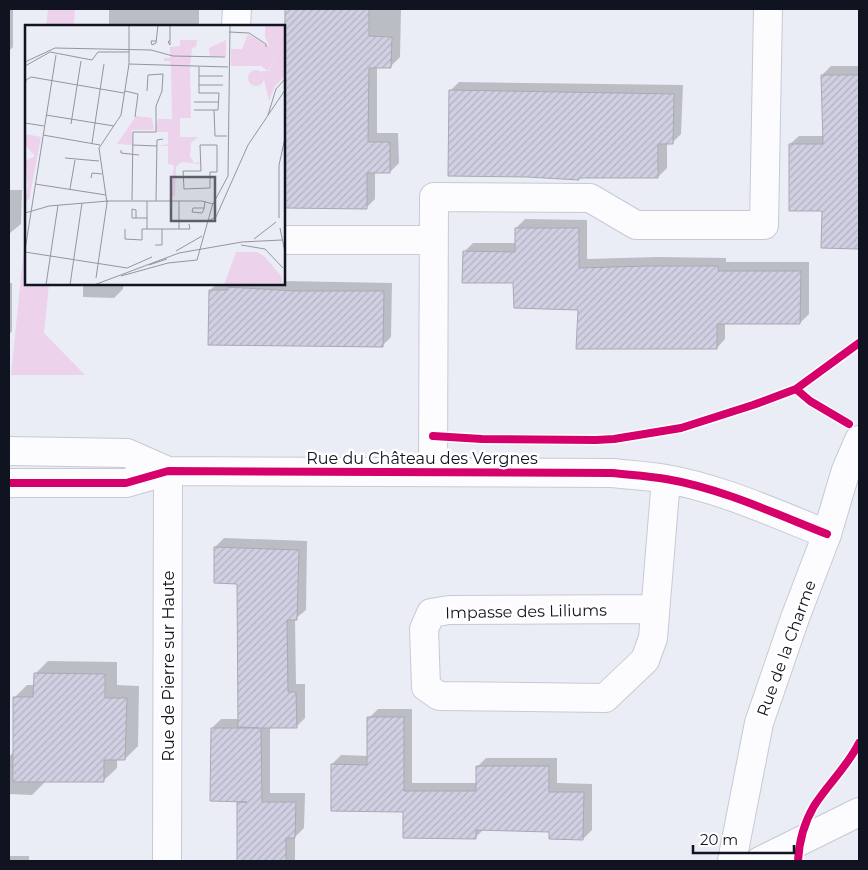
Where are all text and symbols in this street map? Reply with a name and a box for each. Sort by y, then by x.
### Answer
inset map [25,25,285,285]
street label: Rue du Château des Vergnes [306,449,538,468]
street label: Rue de Pierre sur Haute [159,571,178,761]
street label: Rue de la Charme [753,578,820,719]
street label: Impasse des Liliums [445,601,607,622]
scale bar [693,822,794,854]
text: 20 m [700,830,738,849]

